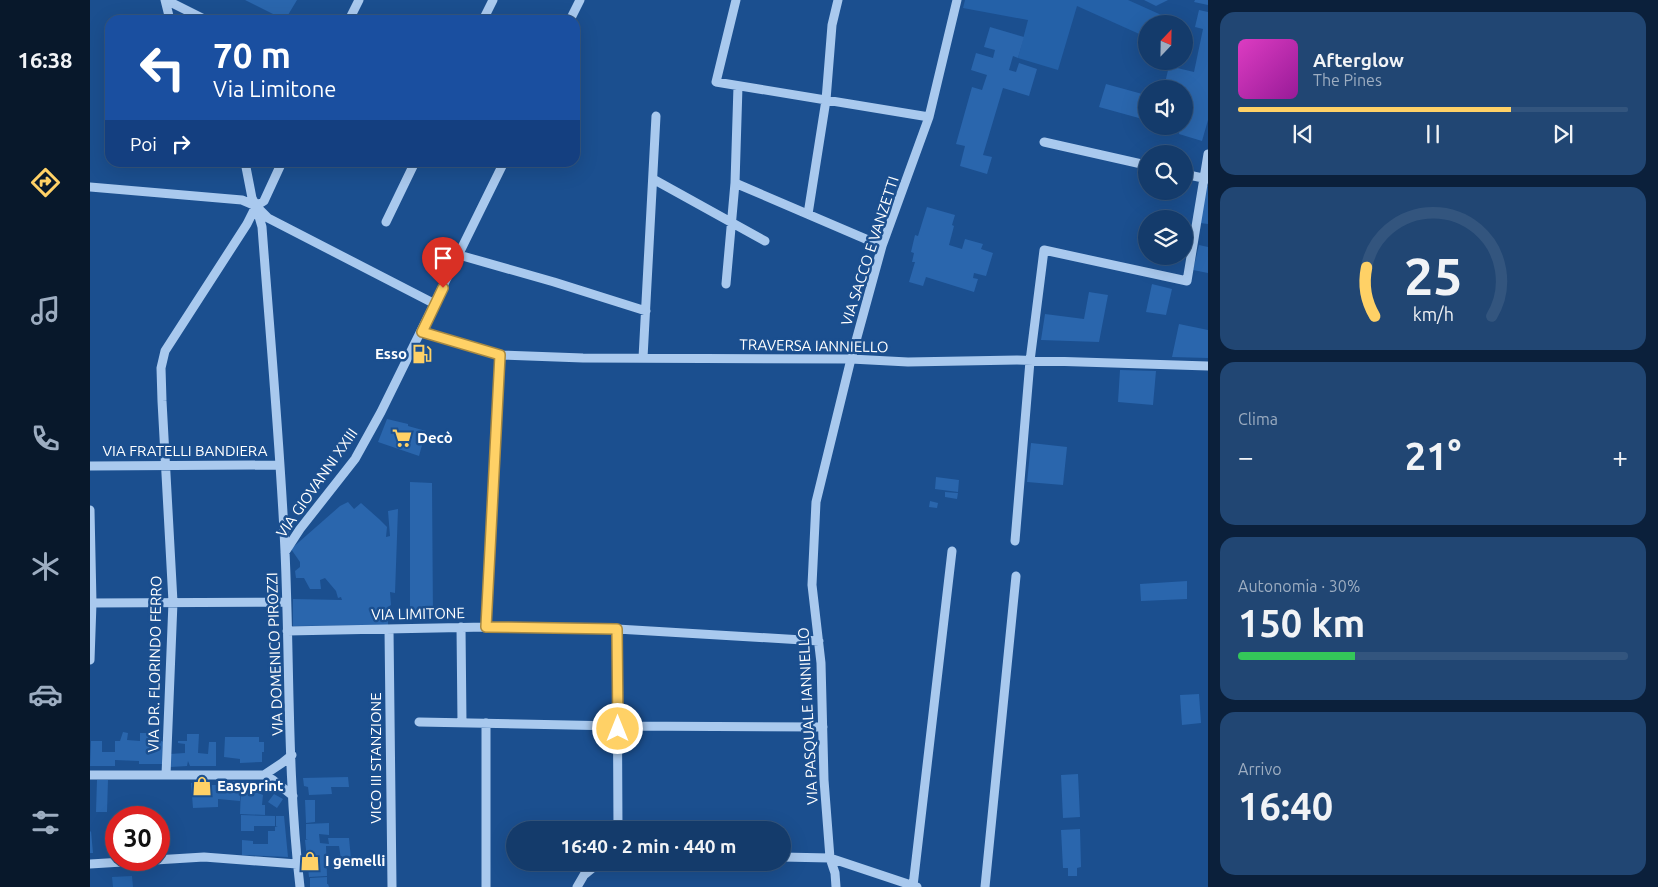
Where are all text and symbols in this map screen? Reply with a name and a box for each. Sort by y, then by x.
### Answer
north arrow [1138,15,1192,70]
map controls [1138,15,1193,265]
icon: left [130,35,195,100]
text: 70 m [213,35,291,75]
text: 16:38 [17,47,73,72]
text: Afterglow [1313,49,1404,71]
text: The Pines [1313,71,1382,89]
text: Via Limitone [213,76,336,101]
button: sound [1138,80,1193,135]
icon: previous [1289,120,1317,148]
icon: pause [1419,120,1447,148]
icon: next [1549,120,1577,148]
icon: right [167,130,195,158]
text: Poi [130,133,157,155]
button: search [1138,145,1193,200]
icon: directions [28,165,63,200]
street label: VIA SACCO E VANZETTI [837,174,902,328]
button: layers [1138,210,1193,265]
pin [422,237,464,288]
icon: arrive [429,244,457,272]
text: 25 [1404,247,1462,305]
icon: music [28,293,63,328]
text: km/h [1412,304,1454,324]
street label: TRAVERSA IANNIELLO [739,336,889,355]
fuel station icon: Esso [411,343,433,365]
place label: Esso [375,345,407,362]
text: Clima [1238,410,1278,428]
icon: phone [28,421,63,456]
street label: VIA GIOVANNI XXIII [273,425,361,541]
supermarket icon: Decò [391,427,413,449]
place label: Decò [417,429,453,446]
text: 21° [1405,435,1461,477]
text: − [1238,441,1254,472]
text: + [1612,441,1628,472]
street label: VIA FRATELLI BANDIERA [103,442,268,459]
icon: climate [28,549,63,584]
street label: VIA DOMENICO PIROZZI [263,572,286,736]
street label: VIA DR. FLORINDO FERRO [144,575,165,753]
text: Autonomia · 30% [1238,577,1360,595]
text: 150 km [1238,602,1365,644]
street label: VIA LIMITONE [371,604,465,623]
street label: VIA PASQUALE IANNIELLO [794,627,821,805]
icon: car [28,677,63,712]
street label: VICO III STANZIONE [367,692,384,824]
position arrow [591,702,643,754]
text: Arrivo [1238,760,1282,778]
shop icon: Easyprint [191,775,213,797]
place label: Easyprint [217,777,284,794]
text: 16:40 [1238,785,1333,827]
icon: filters [28,805,63,840]
speed limit sign: 30 [105,806,170,871]
text: 16:40 · 2 min · 440 m [561,835,736,857]
shop icon: I gemelli [299,850,321,872]
place label: I gemelli [325,852,385,869]

